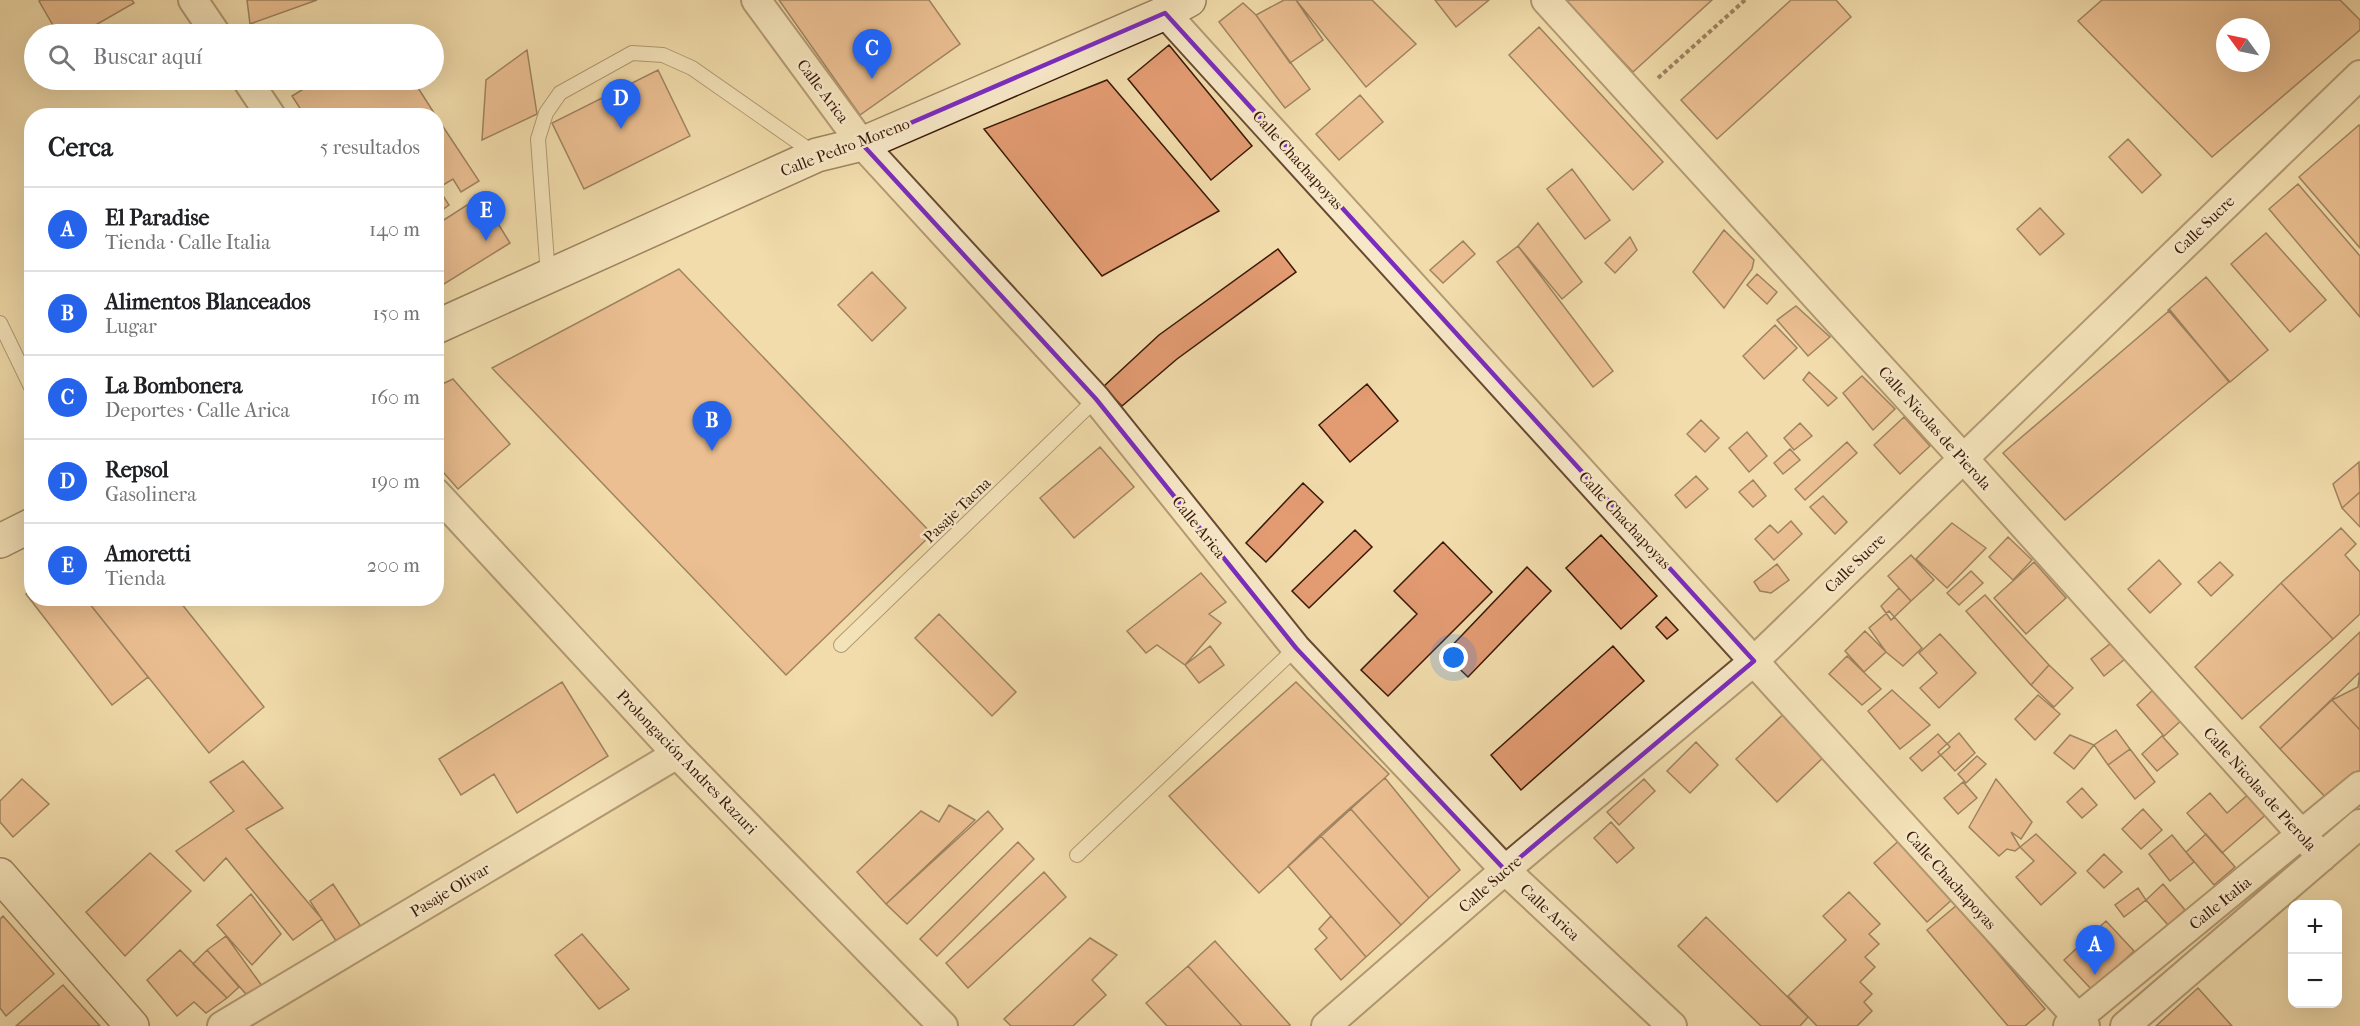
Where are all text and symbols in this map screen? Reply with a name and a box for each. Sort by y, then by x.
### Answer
north arrow [2216,18,2270,72]
search box [24,24,444,90]
pin: C [852,29,892,79]
icon: search [45,41,78,74]
text: Buscar aquí [93,44,202,70]
street label: Calle Arica [793,56,853,127]
pin: D [602,80,640,129]
street label: Calle Chachapoyas [1249,107,1348,214]
street label: Calle Pedro Moreno [778,114,912,180]
text: Cerca [48,132,113,163]
text: 5 resultados [320,136,420,159]
street label: Calle Sucre [2170,191,2238,259]
pin: E [466,192,506,241]
text: El Paradise [105,205,209,231]
text: A [61,218,74,241]
text: 140 m [369,218,420,241]
text: Tienda · Calle Italia [105,231,270,254]
text: Alimentos Blanceados [105,289,311,315]
text: B [61,302,74,325]
text: 150 m [372,302,420,325]
text: Lugar [105,315,157,338]
street label: Calle Nicolas de Pierola [1874,362,1996,494]
text: La Bombonera [105,373,242,399]
text: C [61,386,74,409]
text: 160 m [370,386,420,409]
text: Deportes · Calle Arica [105,399,290,422]
pin: B [692,402,732,451]
text: Repsol [105,457,169,483]
street label: Calle Chachapoyas [1575,467,1675,573]
text: D [60,470,75,493]
text: 190 m [370,470,420,493]
street label: Pasaje Tacna [919,473,995,547]
text: Gasolinera [105,483,196,506]
street label: Calle Arica [1168,492,1230,562]
street label: Calle Sucre [1821,529,1889,597]
text: Amoretti [105,541,191,567]
text: E [61,554,74,577]
text: 200 m [367,554,420,577]
text: Tienda [105,567,165,590]
your location [1439,643,1468,672]
street label: Prolongación Andres Razuri [613,686,761,838]
street label: Calle Nicolas de Pierola [2199,723,2321,855]
street label: Calle Chachapoyas [1902,827,2001,934]
street label: Calle Sucre [1455,851,1525,916]
street label: Pasaje Olivar [407,859,493,921]
street label: Calle Italia [2185,872,2255,934]
street label: Calle Arica [1516,880,1584,945]
map controls [2288,900,2342,1008]
button: + [2288,900,2342,954]
pin: A [2076,926,2114,975]
button: − [2288,954,2342,1008]

